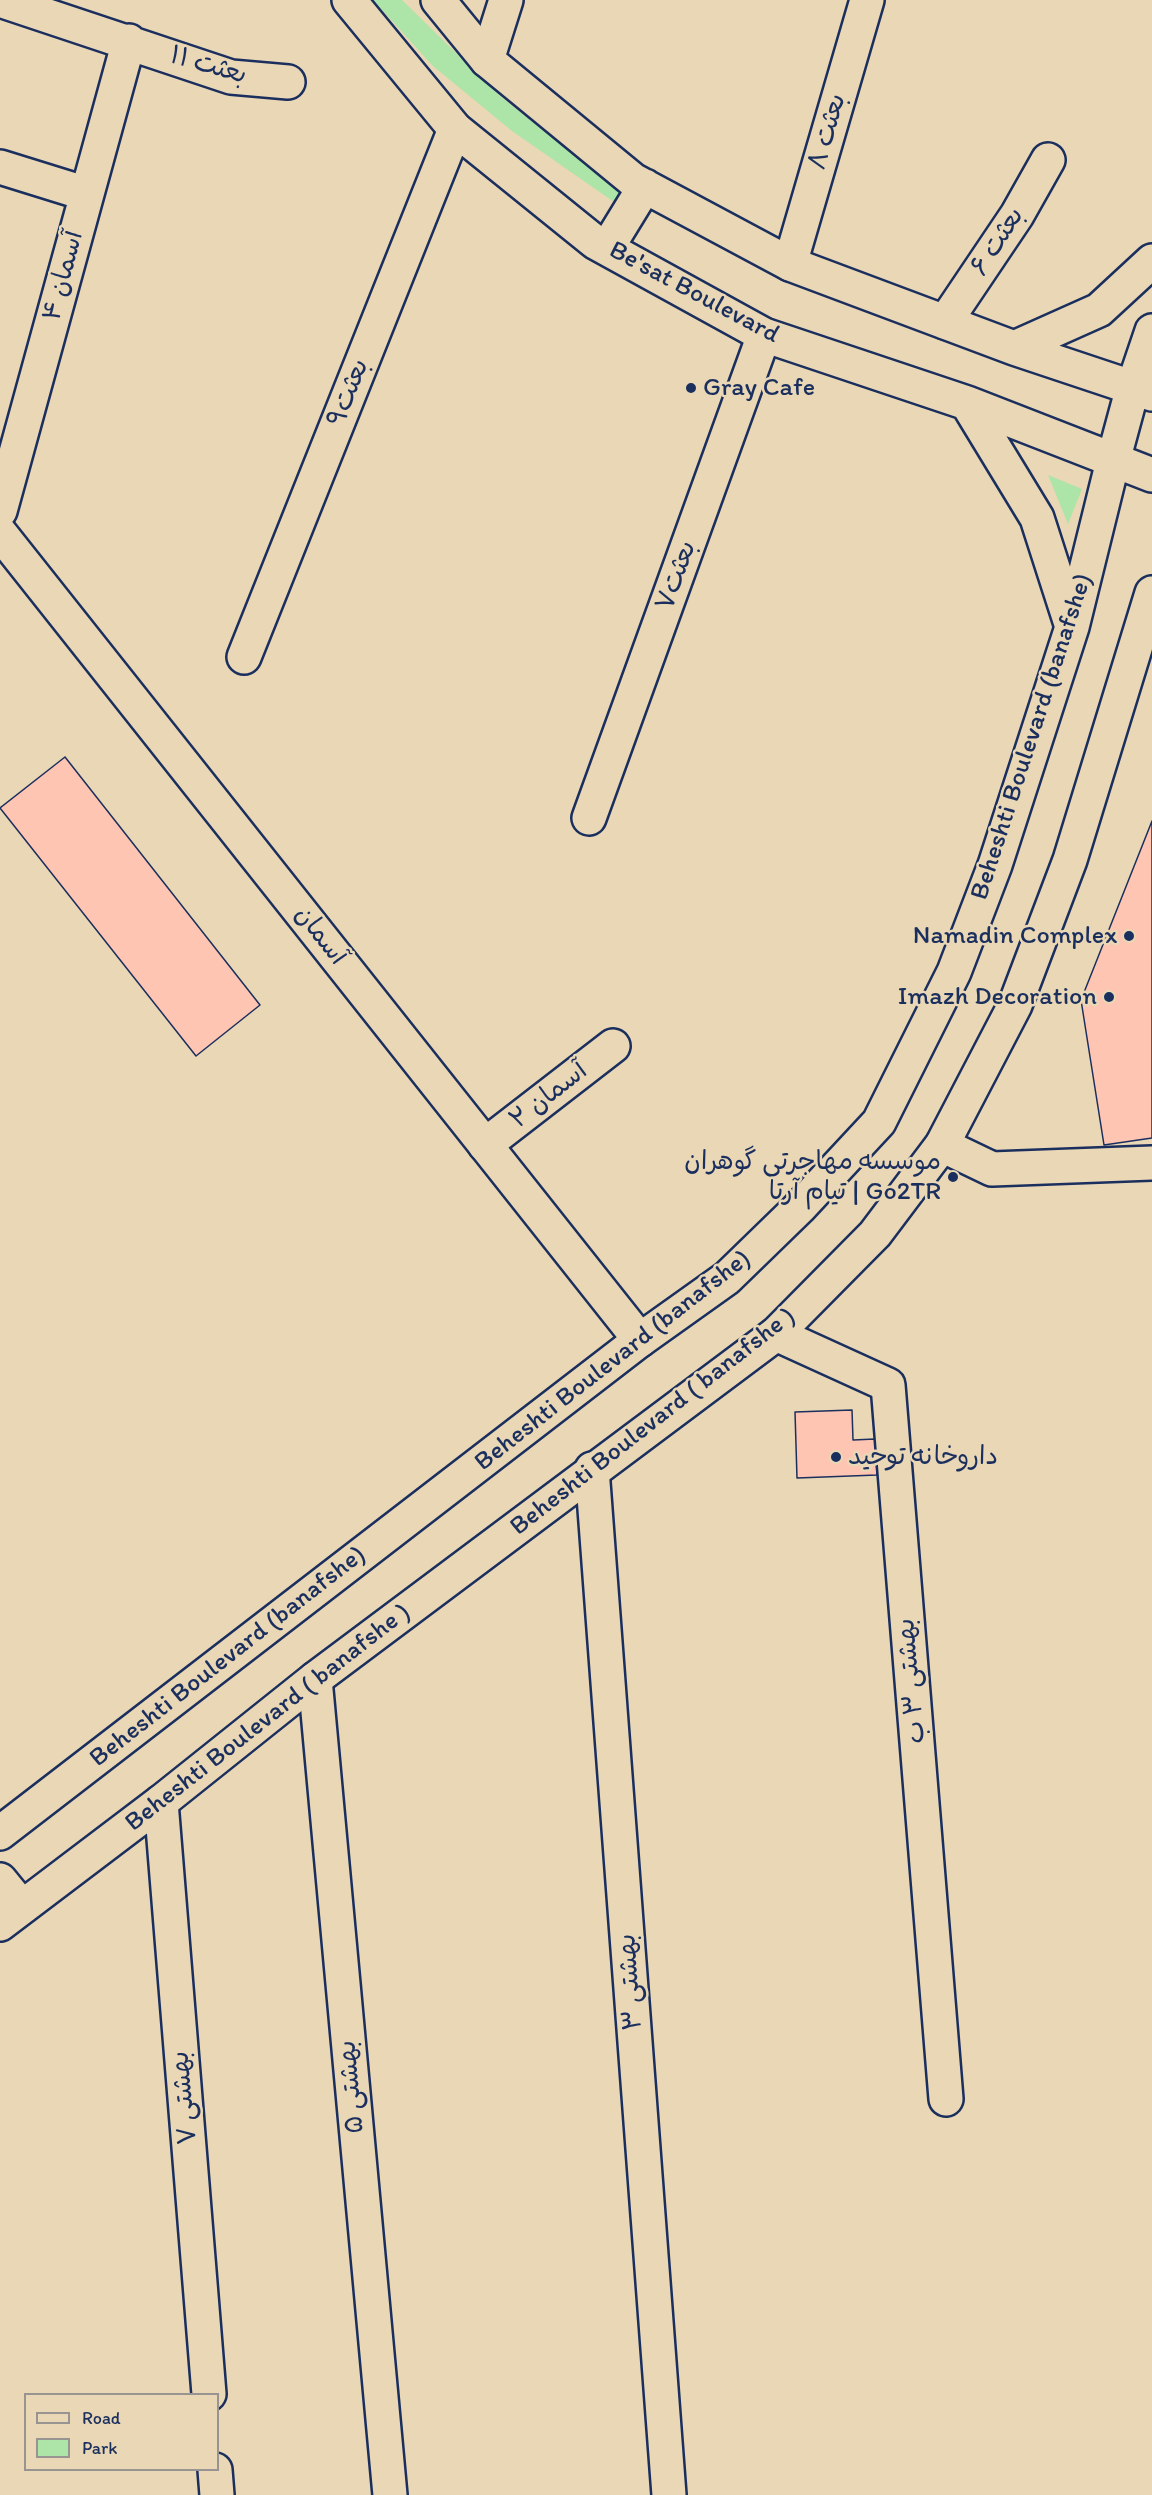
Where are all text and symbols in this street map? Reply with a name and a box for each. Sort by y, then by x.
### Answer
street label: ۱۱ بعثت [166,40,250,92]
street label: ۸ بعثت [802,90,854,174]
street label: ۶ بعثت [964,202,1032,282]
street label: ۴ آسمان [37,227,91,325]
street label: Be'sat Boulevard [603,235,785,351]
street label: بعثت۹ [321,355,377,431]
place label: Gray Cafe [703,372,815,404]
marker: Gray Cafe [684,381,698,395]
street label: بعثت۷ [650,537,704,615]
street label: Beheshti Boulevard (banafshe) [964,570,1100,904]
street label: آسمان [287,900,353,972]
place label: Namadin Complex [913,920,1117,952]
marker: Namadin Complex [1122,929,1136,943]
place label: Imazh Decoration [898,981,1097,1013]
marker: Imazh Decoration [1102,990,1116,1004]
street label: ۲ آسمان [504,1056,594,1136]
place label: موسسه مهاجرتی گوهران تیام آرتا | Go2TR [684,1146,941,1208]
marker: موسسه مهاجرتی گوهران تیام آرتا | Go2TR [946,1170,960,1184]
street label: Beheshti Boulevard (banafshe) [469,1244,757,1478]
street label: Beheshti Boulevard ( banafshe ) [504,1301,802,1543]
place label: داروخانه توحید [848,1441,998,1473]
marker: داروخانه توحید [829,1450,843,1464]
street label: Beheshti Boulevard (banafshe) [84,1540,372,1774]
street label: Beheshti Boulevard ( banafshe ) [119,1597,417,1839]
street label: بهشتی ۳ ب [891,1617,933,1745]
street label: بهشتی ۳ [612,1933,650,2031]
street label: بهشتی ۵ [332,2039,372,2135]
street label: بهشتی ۷ [165,2050,205,2146]
legend [24,2393,219,2471]
text: Road [82,2407,121,2429]
text: Park [82,2437,117,2459]

